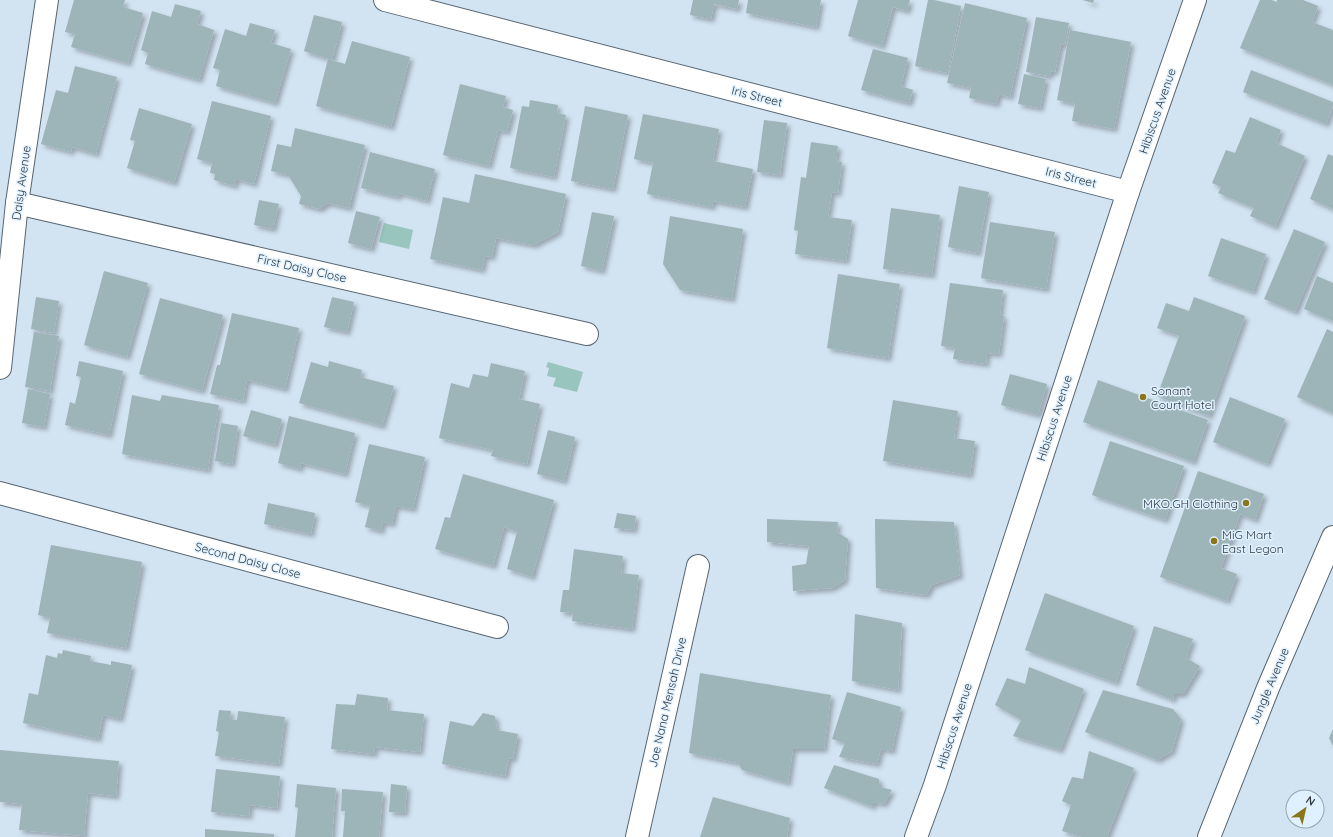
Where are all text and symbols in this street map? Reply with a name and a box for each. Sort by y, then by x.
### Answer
street label: Hibiscus Avenue [1135,66,1179,156]
street label: Iris Street [730,82,784,110]
street label: Daisy Avenue [8,144,34,221]
street label: Iris Street [1044,163,1098,191]
street label: First Daisy Close [256,250,348,286]
street label: Hibiscus Avenue [1033,373,1075,463]
place label: Sonant Court Hotel [1151,383,1214,412]
marker: Sonant Court Hotel [1138,392,1148,402]
place label: MKO.GH Clothing [1143,496,1238,511]
marker: MKO.GH Clothing [1241,498,1251,508]
place label: MiG Mart East Legon [1222,527,1284,556]
marker: MiG Mart East Legon [1209,536,1219,546]
street label: Second Daisy Close [194,539,303,581]
street label: Joe Nana Mensah Drive [645,635,689,769]
street label: Jungle Avenue [1246,645,1292,727]
street label: Hibiscus Avenue [933,681,975,771]
north arrow [1285,789,1325,829]
text: N [1303,793,1318,809]

